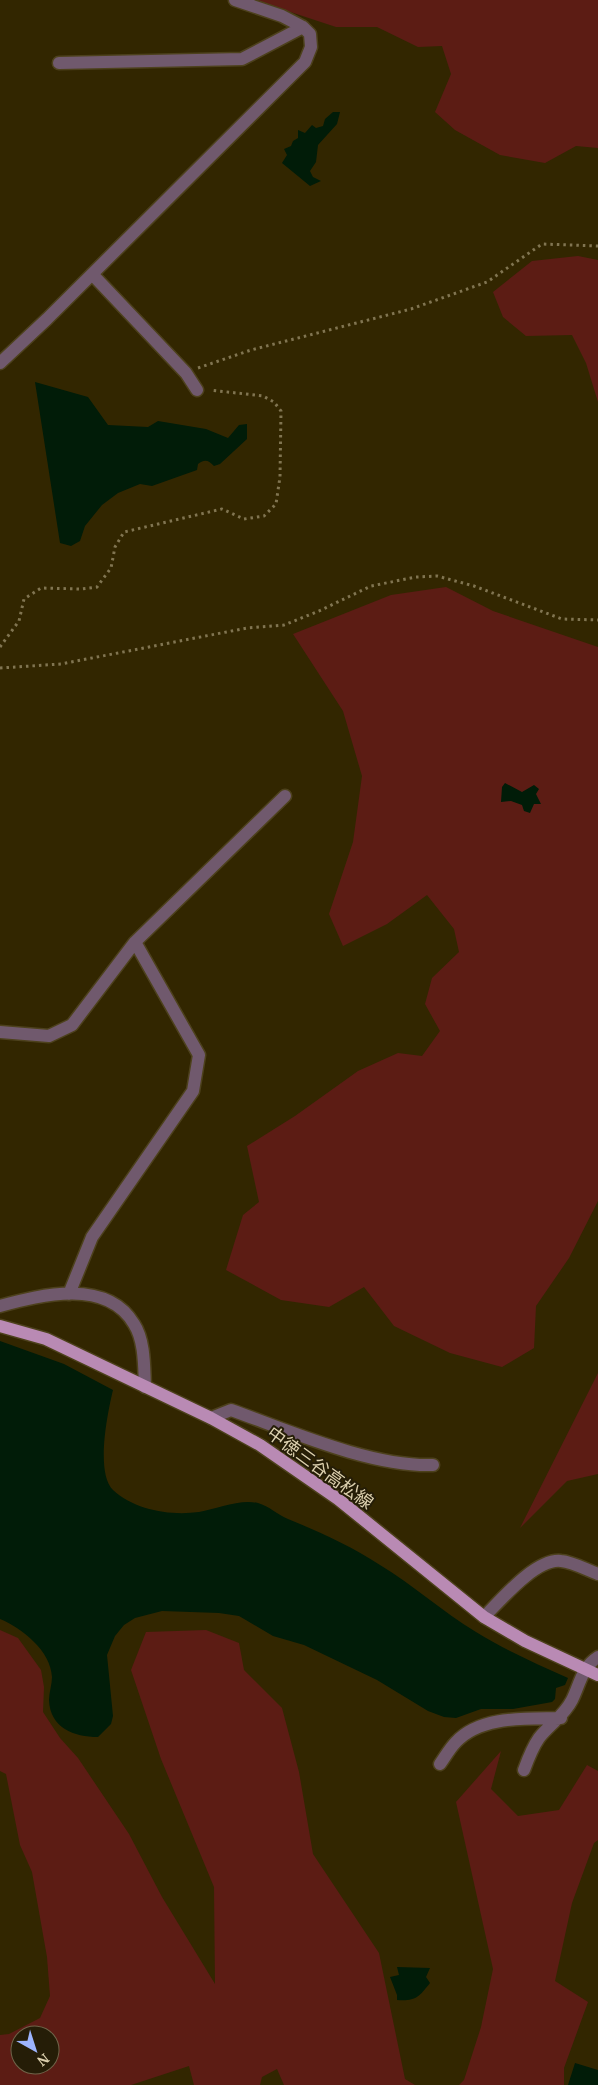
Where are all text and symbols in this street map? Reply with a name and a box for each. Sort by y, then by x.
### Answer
street label: 中徳三谷高松線 [263,1420,379,1514]
north arrow [10,2025,60,2075]
text: N [33,2050,54,2071]

